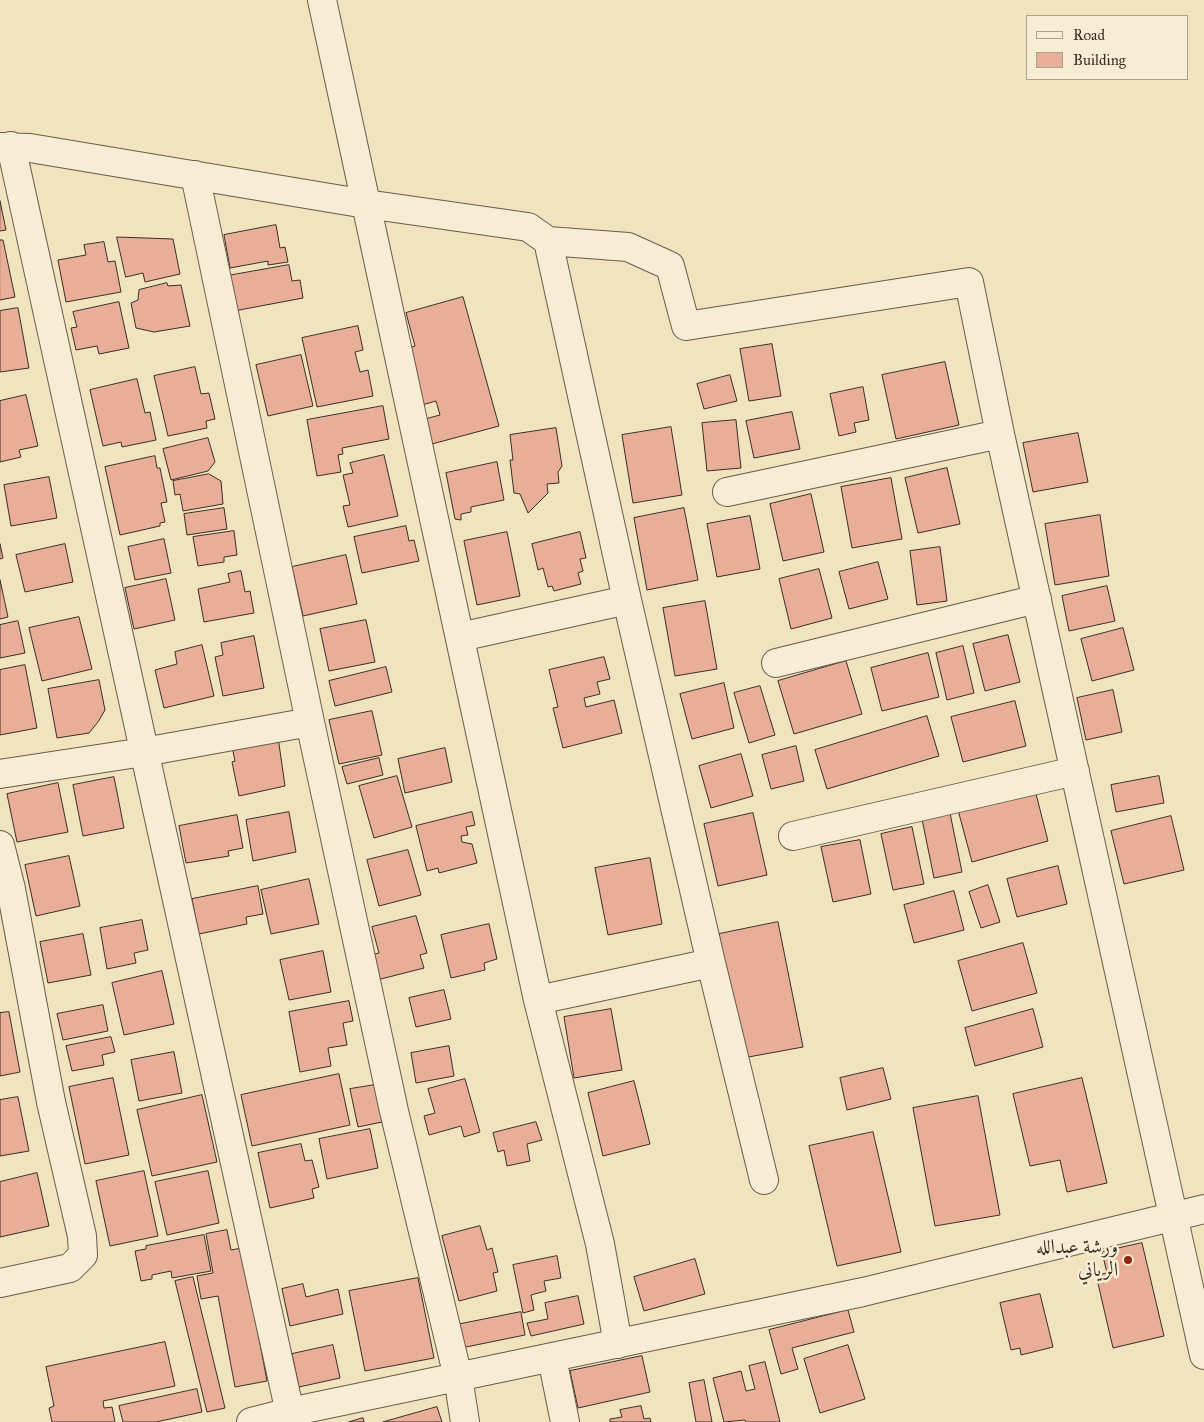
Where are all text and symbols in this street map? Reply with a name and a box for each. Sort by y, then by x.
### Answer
legend [1026,15,1189,80]
text: Road [1073,26,1105,44]
text: Building [1073,51,1126,69]
place label: ورشة عبدالله الرياني [1036,1236,1118,1283]
marker: ورشة عبدالله الرياني [1122,1254,1134,1266]

